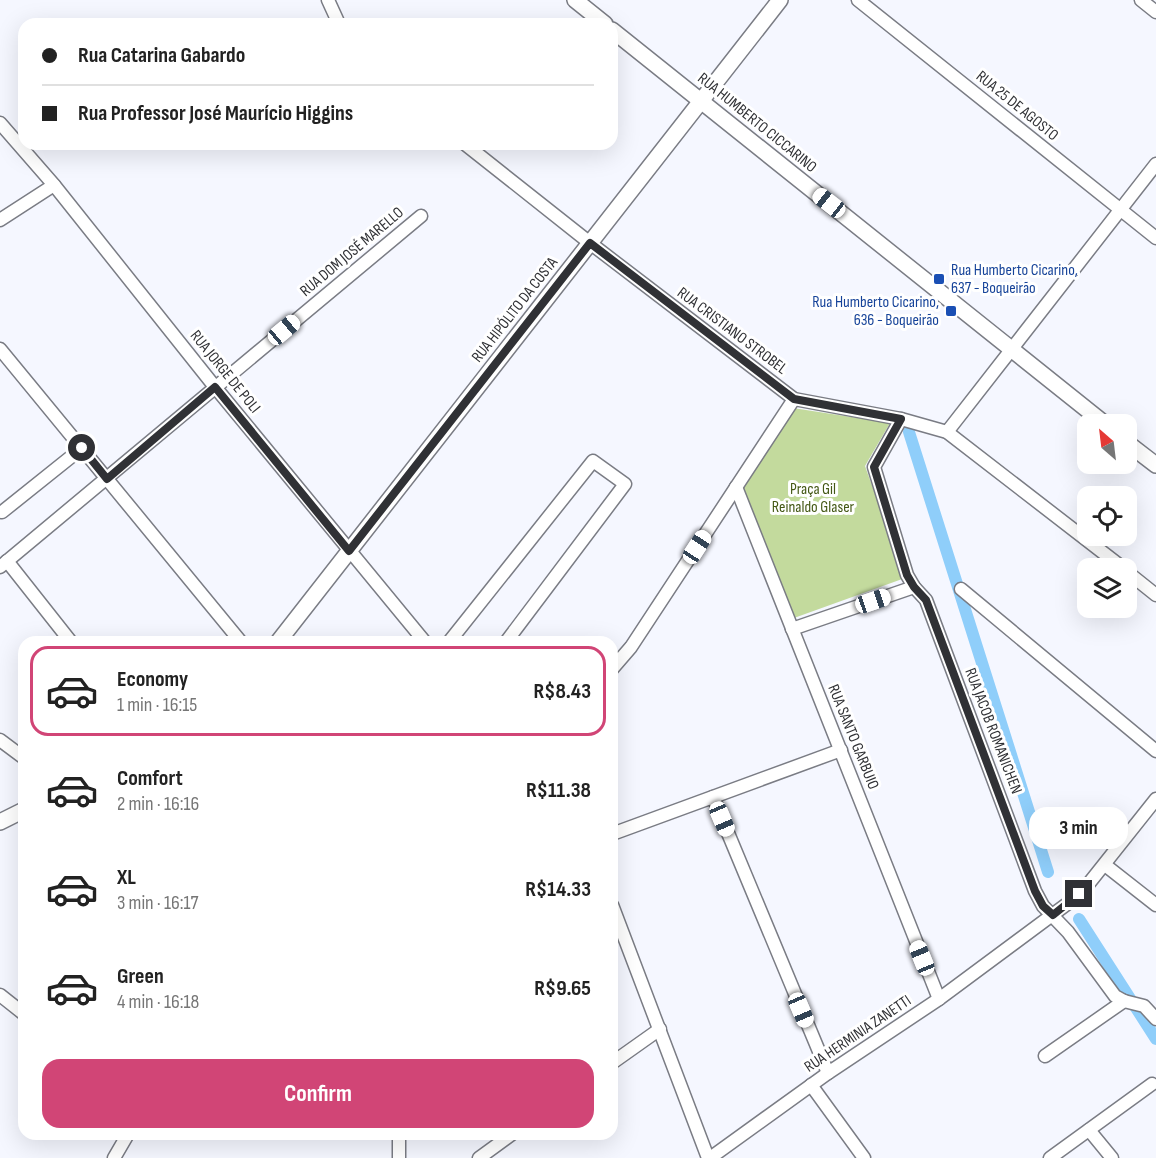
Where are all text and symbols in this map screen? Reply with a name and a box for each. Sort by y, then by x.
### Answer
text: Rua Catarina Gabardo [78,42,245,69]
street label: RUA 25 DE AGOSTO [972,67,1062,145]
street label: RUA HUMBERTO CICCARINO [694,69,820,177]
text: Rua Professor José Maurício Higgins [78,100,353,127]
car [809,185,849,221]
street label: RUA DOM JOSÉ MARELLO [296,203,408,301]
street label: RUA HIPÓLITO DA COSTA [468,254,562,366]
place label: Rua Humberto Cicarino, 637 - Boqueirão [951,261,1078,298]
marker: Rua Humberto Cicarino, 637 - Boqueirão [932,272,946,286]
street label: RUA CRISTIANO STROBEL [673,283,791,379]
place label: Rua Humberto Cicarino, 636 - Boqueirão [812,293,939,330]
marker: Rua Humberto Cicarino, 636 - Boqueirão [944,304,958,318]
car [264,312,304,348]
street label: RUA JORGE DE POLI [186,327,264,417]
north arrow [1077,414,1137,474]
map controls [1077,414,1137,618]
route start [68,434,95,461]
park label: Praça Gil Reinaldo Glaser [772,480,855,517]
button: locate [1077,486,1137,546]
car [680,527,714,567]
button: layers [1077,558,1137,618]
car [853,587,893,615]
icon: car [45,664,99,718]
street label: RUA JACOB ROMANICHEN [960,665,1026,797]
text: Economy [117,666,188,693]
text: R$8.43 [533,678,591,705]
street label: RUA SANTO GARBUIO [823,682,883,792]
text: 1 min · 16:15 [117,693,197,717]
icon: car [45,763,99,817]
text: Comfort [117,765,183,792]
text: R$11.38 [526,777,591,804]
text: 2 min · 16:16 [117,792,199,816]
car [707,799,737,839]
callout: 3 min [1030,807,1128,849]
text: 3 min [1059,816,1098,840]
icon: car [45,862,99,916]
text: XL [117,864,136,891]
text: R$14.33 [525,876,591,903]
route end [1065,880,1092,907]
text: 3 min · 16:17 [117,891,199,915]
car [907,938,937,978]
icon: car [45,961,99,1015]
text: Green [117,963,164,990]
text: R$9.65 [534,975,591,1002]
text: 4 min · 16:18 [117,990,199,1014]
car [786,990,816,1030]
street label: RUA HERMINIA ZANETTI [801,991,915,1077]
button: Confirm [42,1059,594,1128]

